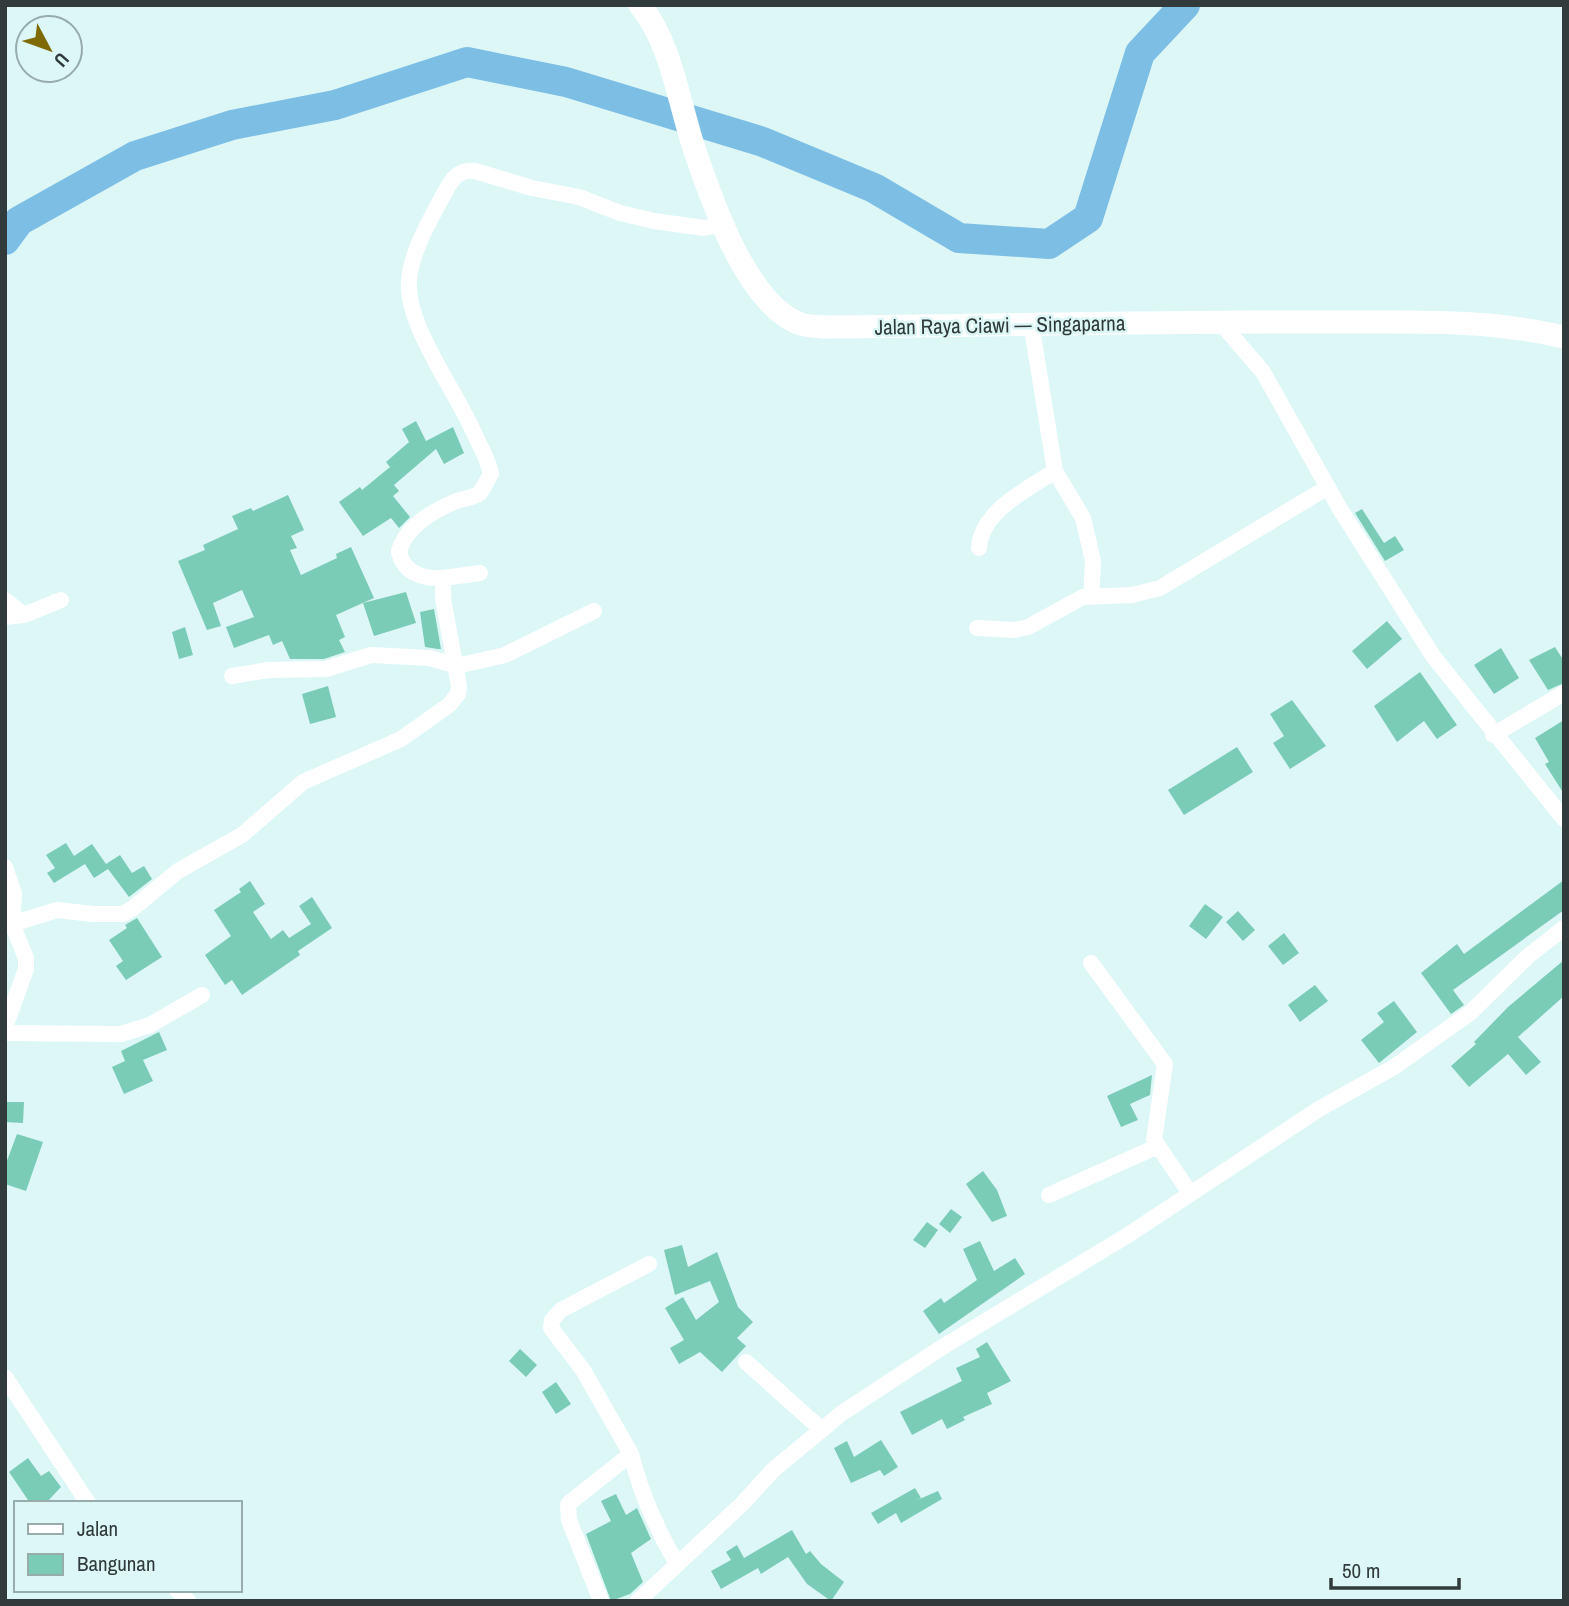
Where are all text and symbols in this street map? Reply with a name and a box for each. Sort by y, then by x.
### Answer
north arrow [14,14,84,84]
text: U [48,47,75,73]
street label: Jalan Raya Ciawi — Singaparna [874,308,1126,342]
legend [14,1501,242,1592]
text: Jalan [77,1514,118,1543]
scale bar [1331,1546,1459,1590]
text: Bangunan [77,1549,156,1578]
text: 50 m [1342,1556,1380,1585]

